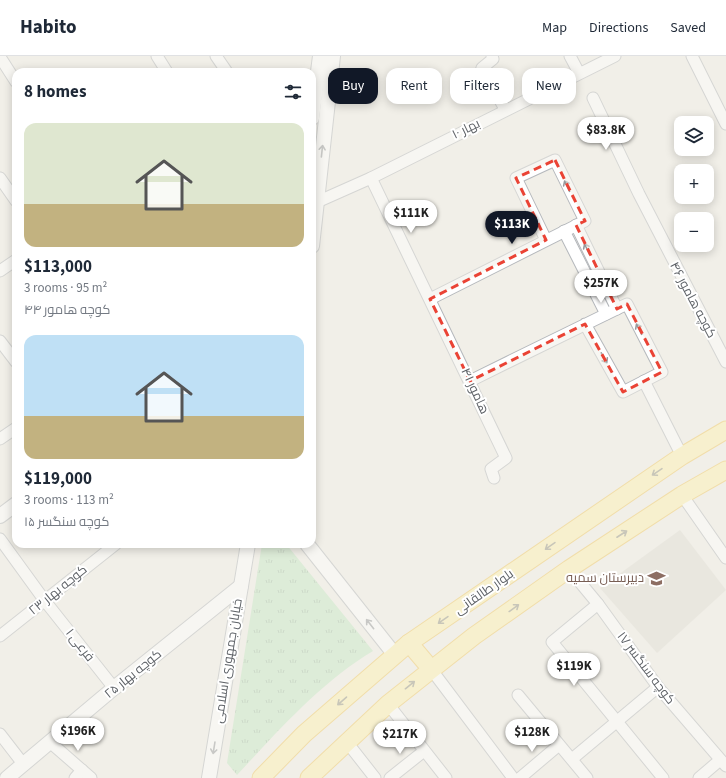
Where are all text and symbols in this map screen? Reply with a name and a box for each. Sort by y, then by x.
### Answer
text: Habito [20,14,76,41]
text: Map [542,18,567,38]
text: Directions [589,18,648,38]
text: Saved [670,18,706,38]
chip: Buy [328,68,378,104]
chip: Rent [386,68,442,104]
chip: Filters [450,68,514,104]
chip: New [522,68,576,104]
text: 8 homes [24,80,86,104]
icon: filters [282,81,304,103]
street label: بهار ۱۰ [449,115,483,143]
map controls [674,116,714,252]
button: layers [674,116,714,156]
pin: $83.8K [573,117,639,151]
text: $83.8K [586,121,626,139]
one-way arrow [318,145,326,158]
icon: home [128,149,200,221]
button: + [674,164,714,204]
one-way arrow [563,180,571,192]
pin: $111K [383,200,439,234]
text: $111K [393,204,429,222]
pin: $113K [484,211,540,245]
button: − [674,212,714,252]
text: $113K [494,215,530,233]
one-way arrow [583,243,591,255]
text: $113,000 [24,255,92,279]
street label: کوچه هامور ۴۶ [665,259,721,341]
pin: $257K [573,270,629,304]
text: $257K [583,274,619,292]
text: 3 rooms · 95 m² [24,279,107,297]
text: کوچه هامور ۴۴ [24,301,110,319]
one-way arrow [635,323,643,335]
one-way arrow [601,352,609,364]
icon: home [128,361,200,433]
street label: هامور ۴۱ [457,365,493,417]
text: $119,000 [24,467,92,491]
one-way arrow [652,468,663,476]
text: 3 rooms · 113 m² [24,491,114,509]
text: کوچه سنگسر ۱۵ [24,513,109,531]
one-way arrow [616,530,627,539]
one-way arrow [545,542,556,550]
street label: کوچه بهار ۲۳ [25,561,91,619]
street label: بلوار طالقانی [451,565,517,619]
school or university icon: دبیرستان سمیه [647,568,667,588]
place label: دبیرستان سمیه [566,569,644,587]
street label: خیابان جمهوری اسلامی [209,597,247,725]
one-way arrow [508,604,519,612]
one-way arrow [438,616,449,624]
one-way arrow [366,619,375,630]
street label: فرعی ۱ [61,625,99,665]
street label: کوچه سنگسر ۱۷ [613,628,679,708]
street label: کوچه بهار ۲۵ [101,645,165,703]
pin: $119K [546,653,602,687]
text: $119K [556,657,592,675]
one-way arrow [405,681,416,690]
one-way arrow [336,697,347,706]
pin: $196K [50,718,106,752]
pin: $128K [504,719,560,753]
pin: $217K [372,721,428,755]
text: $196K [60,722,96,740]
text: $128K [514,723,550,741]
text: $217K [382,725,418,743]
one-way arrow [210,741,218,754]

